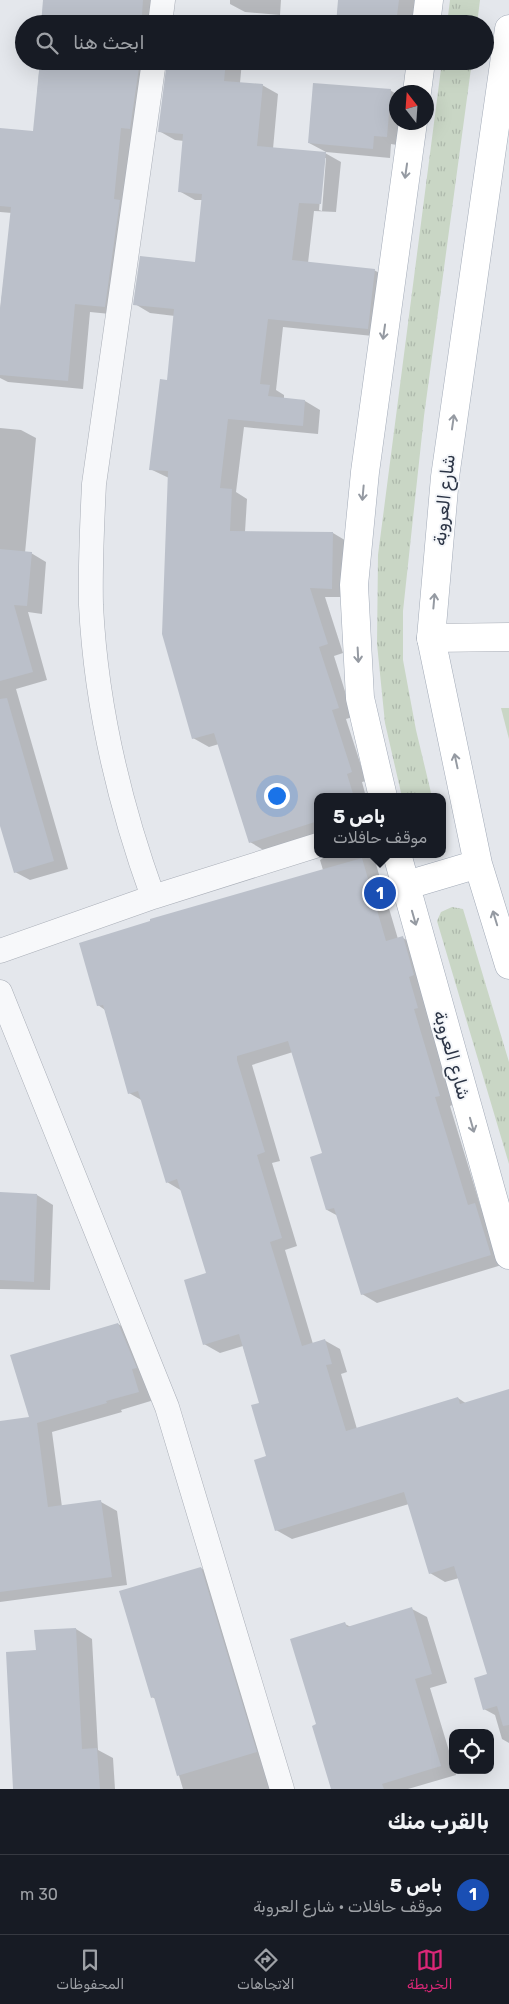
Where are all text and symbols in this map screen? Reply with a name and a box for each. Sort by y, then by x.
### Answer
search box [15,15,494,70]
icon: search [33,29,61,57]
text: ابحث هنا [73,31,145,54]
north arrow [389,85,434,130]
one-way arrow [401,162,411,178]
one-way arrow [379,323,389,339]
one-way arrow [448,414,458,430]
street label: شارع العروبة [428,453,461,547]
one-way arrow [358,485,367,501]
one-way arrow [429,593,439,609]
one-way arrow [353,647,362,663]
one-way arrow [451,753,461,769]
your location [264,783,290,809]
popup [314,793,446,858]
text: باص 5 [333,805,385,828]
text: موقف حافلات [333,828,427,847]
pin: 1 [364,874,396,912]
one-way arrow [409,910,419,926]
one-way arrow [489,911,499,927]
street label: شارع العروبة [428,1008,475,1102]
one-way arrow [468,1117,478,1133]
map controls [449,1729,494,1774]
button: locate [449,1729,494,1774]
text: بالقرب منك [388,1809,489,1834]
text: باص 5 [390,1874,442,1897]
text: 30 m [20,1885,58,1904]
text: 1 [469,1885,477,1904]
text: موقف حافلات · شارع العروبة [253,1897,442,1916]
tab: المحفوظات [56,1946,124,1993]
tab: الاتجاهات [237,1946,294,1993]
tab: الخريطة [407,1946,453,1993]

